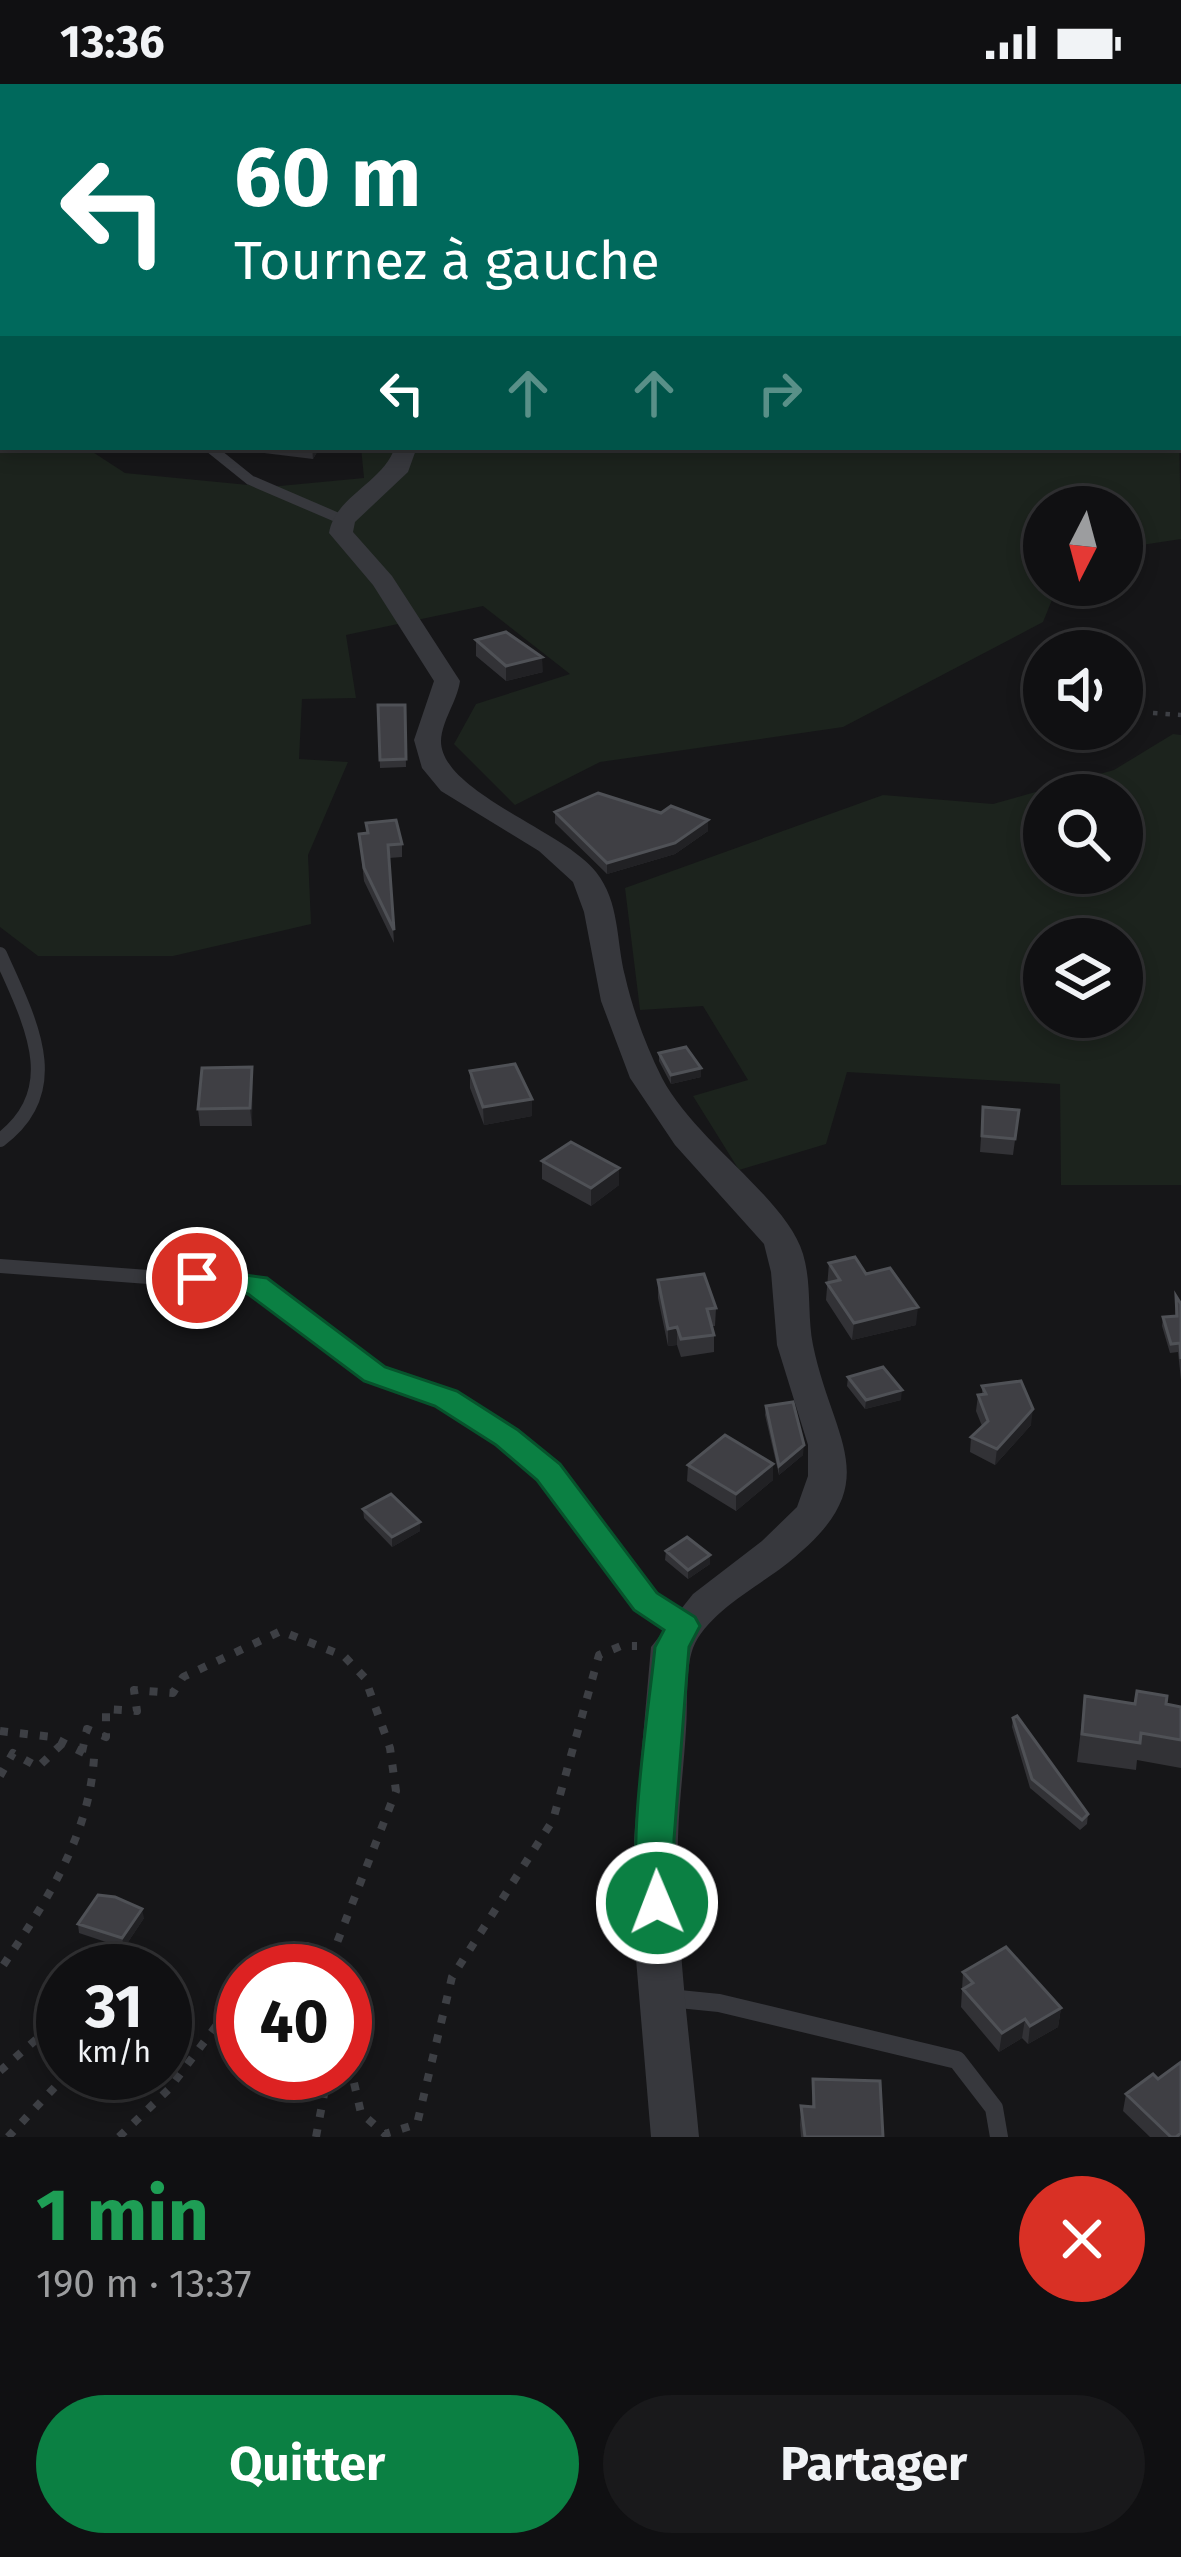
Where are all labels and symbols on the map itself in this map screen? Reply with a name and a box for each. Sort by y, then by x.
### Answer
north arrow [1023,486,1143,606]
pin [146,1227,248,1329]
position arrow [594,1840,720,1966]
speed limit sign: 40 [216,1944,372,2100]

